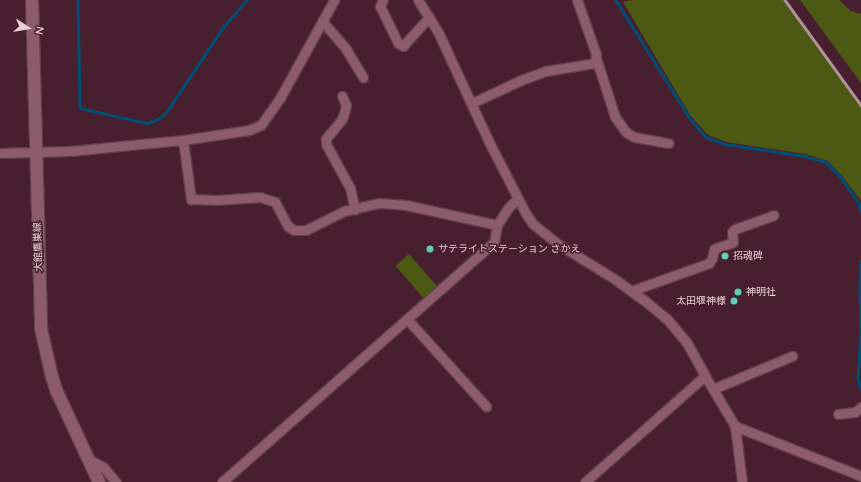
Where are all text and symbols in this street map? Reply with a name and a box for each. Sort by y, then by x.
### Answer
north arrow [8,8,48,48]
text: N [32,25,47,36]
street label: 大館鷹巣線 [31,222,45,272]
place label: サテライトステーション さかえ [438,243,581,255]
marker: サテライトステーション さかえ [425,244,435,254]
place label: 招魂碑 [733,250,763,262]
marker: 招魂碑 [720,251,730,261]
place label: 神明社 [746,286,776,298]
marker: 神明社 [733,287,743,297]
place label: 太田堰神様 [676,295,726,307]
marker: 太田堰神様 [729,296,739,306]

